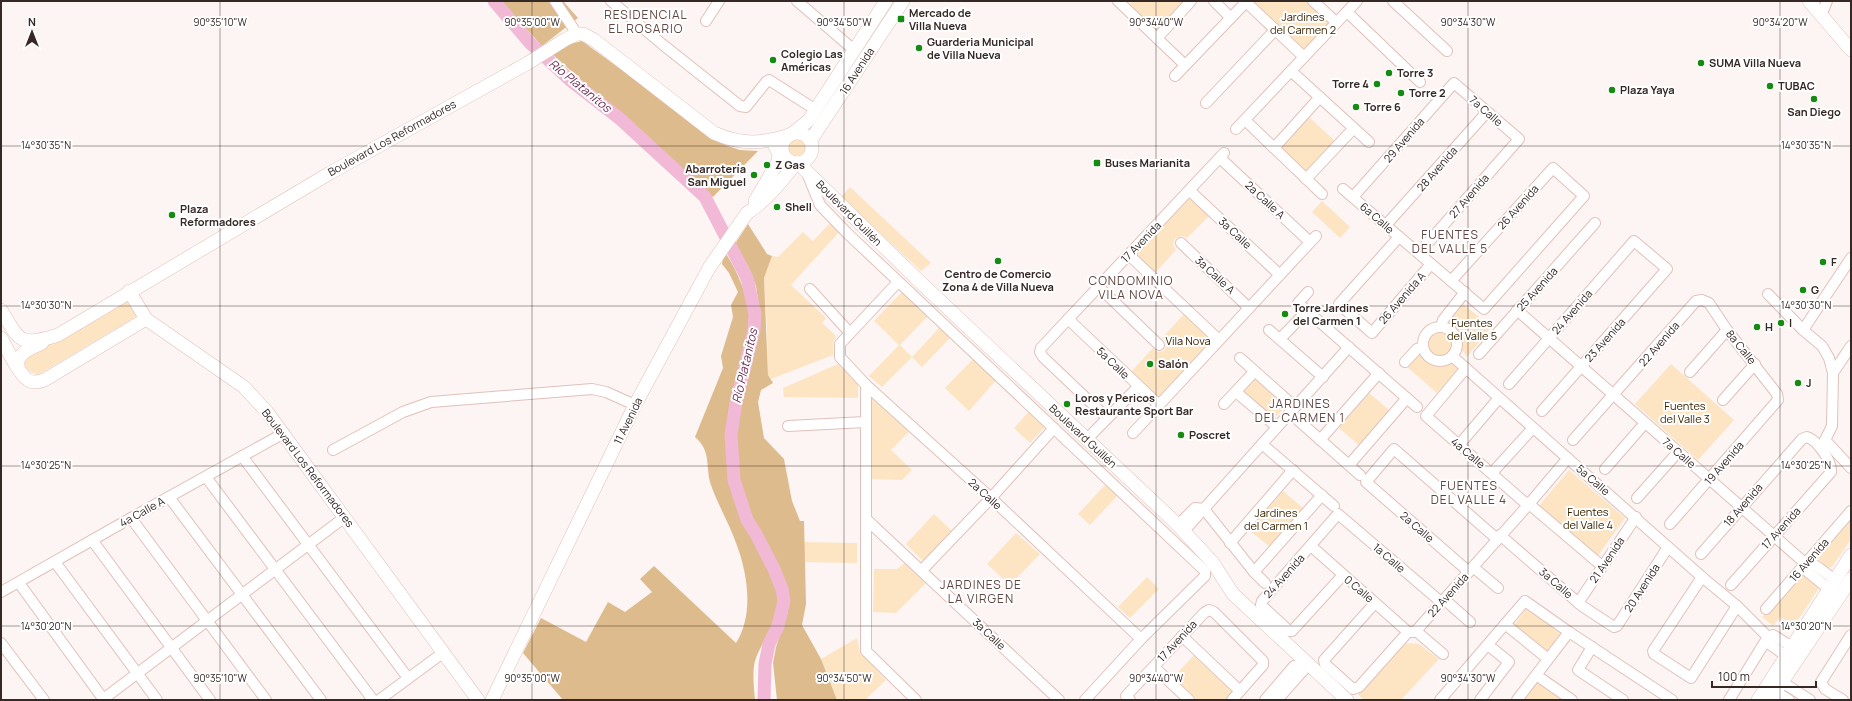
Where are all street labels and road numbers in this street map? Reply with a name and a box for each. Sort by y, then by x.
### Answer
street label: 16 Avenida [836,44,877,97]
street label: 7a Calle [1467,92,1507,130]
street label: Boulevard Los Reformadores [325,96,459,179]
street label: 29 Avenida [1380,114,1427,165]
street label: 28 Avenida [1413,143,1460,194]
street label: 27 Avenida [1445,170,1492,221]
street label: Boulevard Guillén [813,176,886,249]
street label: 2a Calle A [1242,177,1289,222]
street label: 26 Avenida [1494,181,1542,232]
street label: 6a Calle [1357,199,1398,237]
street label: 3a Calle [1216,214,1255,252]
street label: 17 Avenida [1117,218,1164,266]
street label: 3a Calle A [1192,252,1238,297]
street label: 25 Avenida [1513,263,1561,314]
street label: 26 Avenida A [1375,268,1428,327]
street label: 24 Avenida [1548,286,1595,337]
street label: 23 Avenida [1581,314,1628,365]
street label: 22 Avenida [1635,318,1682,369]
street label: 8a Calle [1723,326,1760,367]
street label: 5a Calle [1094,343,1133,382]
street label: 11 Avenida [610,395,645,447]
street label: Boulevard Guillén [1046,400,1120,471]
street label: Boulevard Los Reformadores [259,405,358,530]
street label: 4a Calle [1448,434,1489,472]
street label: 7a Calle [1660,434,1700,472]
street label: 19 Avenida [1701,438,1747,488]
street label: 5a Calle [1573,461,1614,499]
street label: 2a Calle [965,475,1006,513]
street label: 18 Avenida [1720,480,1766,530]
street label: 4a Calle A [116,493,167,530]
street label: 17 Avenida [1758,503,1804,552]
street label: 2a Calle [1397,508,1438,546]
street label: 21 Avenida [1586,534,1628,586]
street label: 16 Avenida [1786,535,1832,585]
street label: 1a Calle [1370,539,1409,576]
street label: 24 Avenida [1260,550,1307,601]
street label: 20 Avenida [1620,561,1663,615]
street label: 3a Calle [1536,564,1577,602]
street label: 22 Avenida [1424,569,1471,620]
street label: 0 Calle [1341,572,1378,606]
street label: 3a Calle [970,615,1009,653]
street label: 17 Avenida [1153,617,1200,665]

